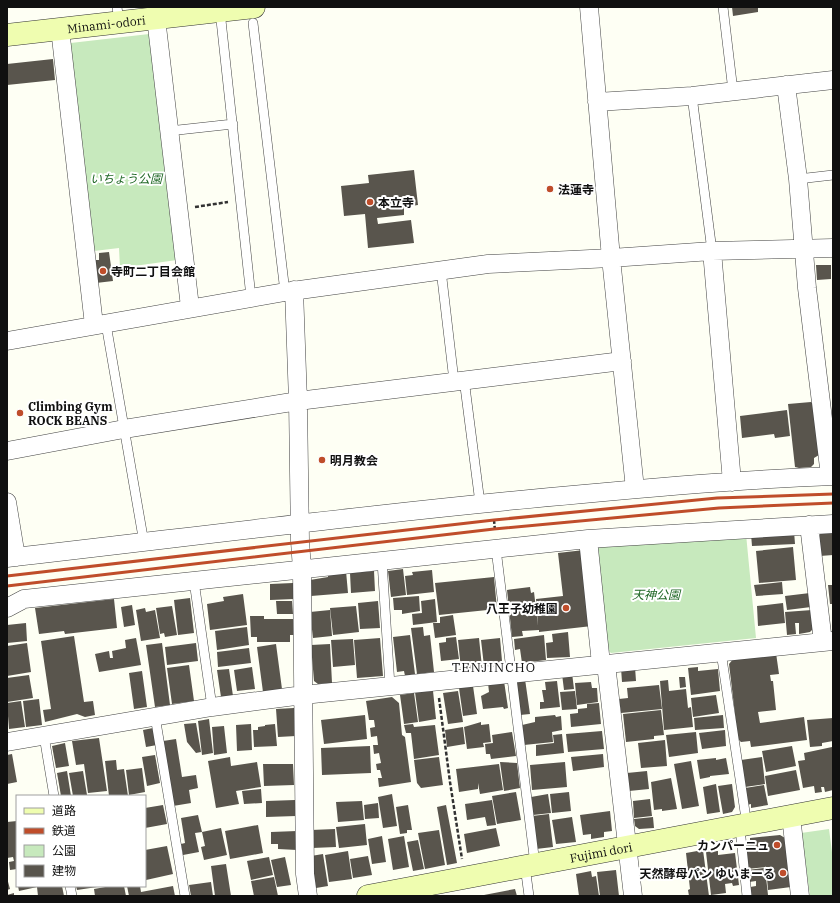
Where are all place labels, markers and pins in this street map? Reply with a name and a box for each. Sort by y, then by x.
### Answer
place label: 法蓮寺 [558,182,594,197]
marker: 法蓮寺 [545,184,555,194]
place label: 本立寺 [378,195,414,210]
marker: 本立寺 [365,197,375,207]
place label: 寺町二丁目会館 [111,264,195,279]
marker: 寺町二丁目会館 [98,266,108,276]
place label: Climbing Gym ROCK BEANS [28,399,113,428]
marker: Climbing Gym ROCK BEANS [15,408,25,418]
place label: 明月教会 [330,453,378,468]
marker: 明月教会 [317,455,327,465]
place label: 八王子幼稚園 [486,601,558,616]
marker: 八王子幼稚園 [561,603,571,613]
place label: カンパーニュ [697,838,769,853]
marker: カンパーニュ [772,840,782,850]
place label: 天然酵母パン ゆいまーる [640,866,775,881]
marker: 天然酵母パン ゆいまーる [778,868,788,878]

